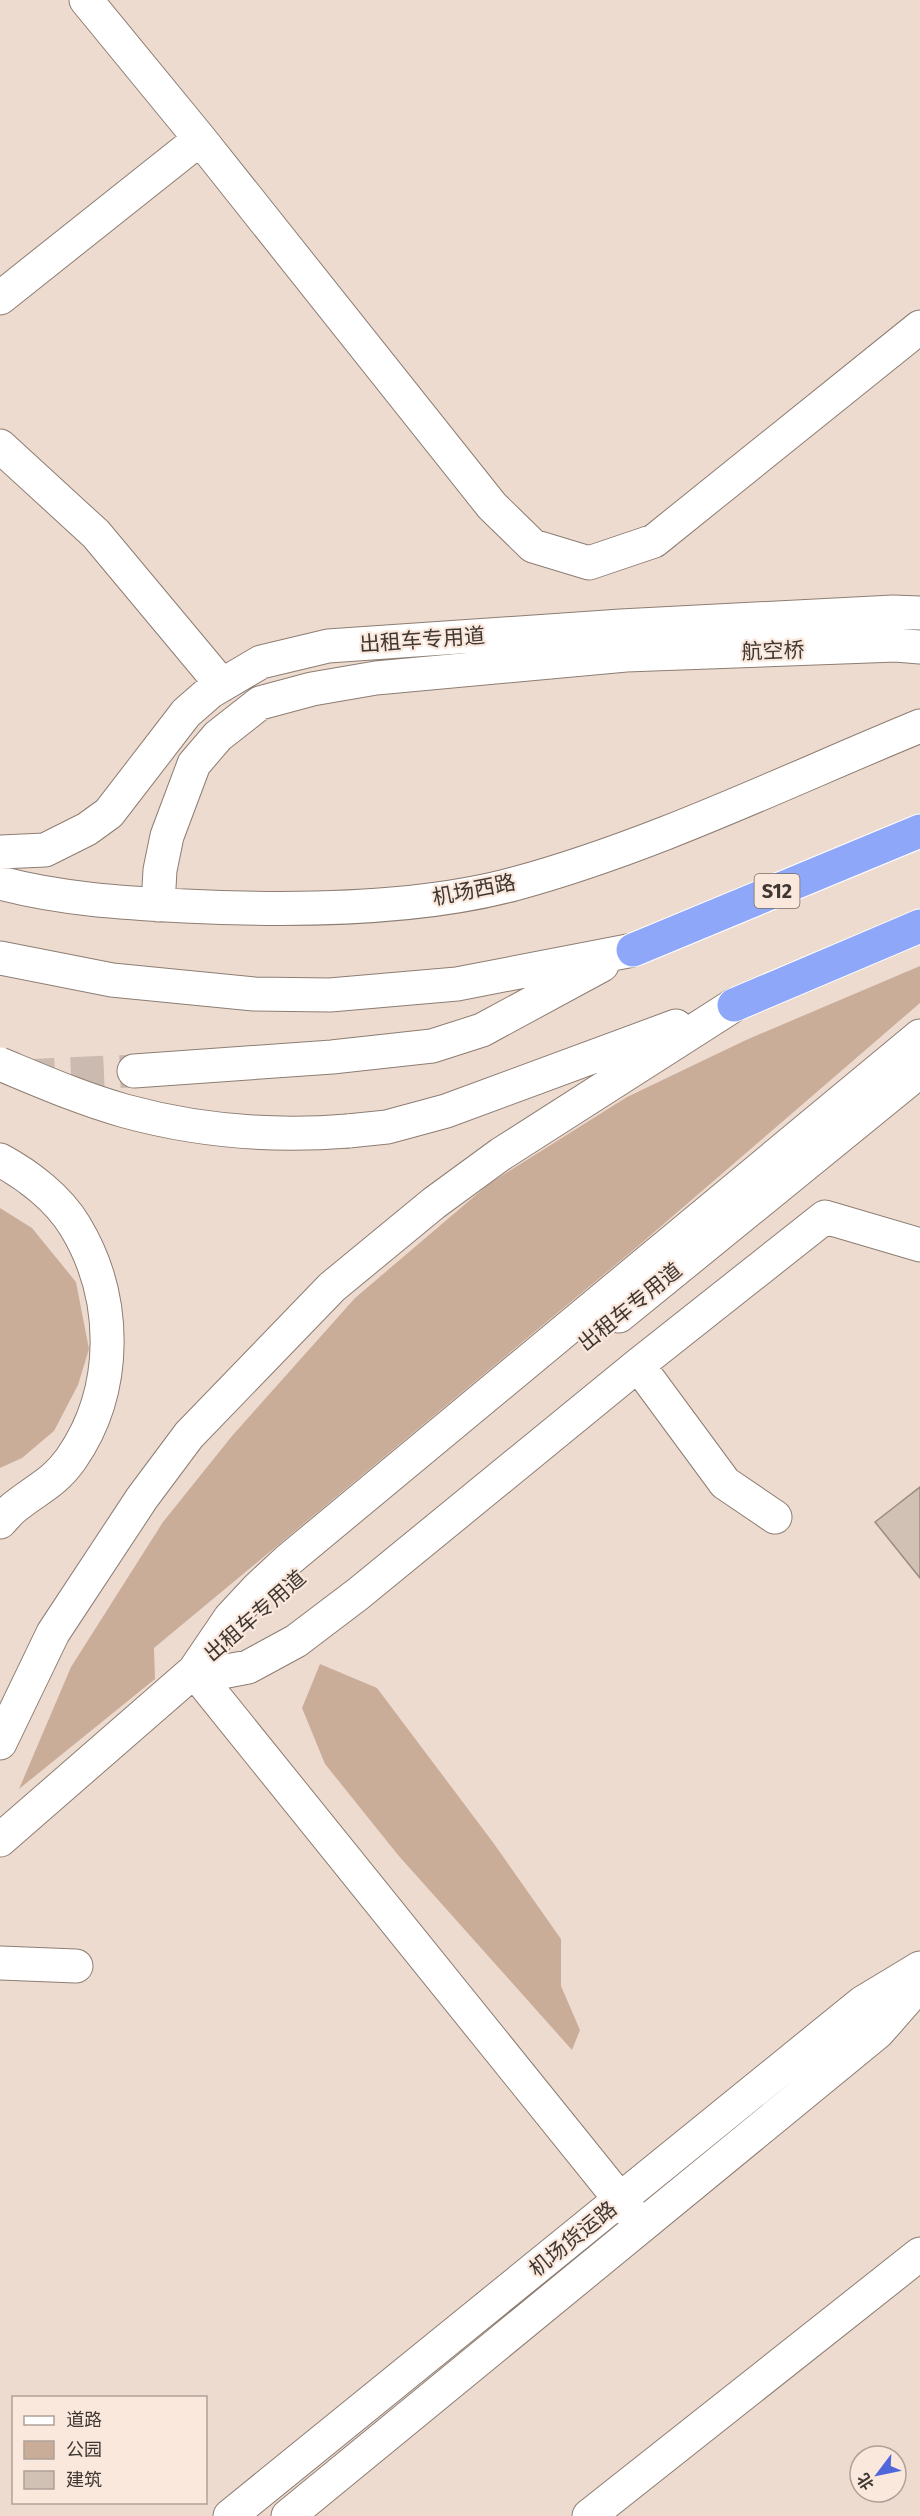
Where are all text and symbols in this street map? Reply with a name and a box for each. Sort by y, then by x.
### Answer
street label: 出租车专用道 [358,623,486,657]
street label: 航空桥 [741,637,805,665]
street label: 机场西路 [430,869,518,911]
road number: S12 [754,874,800,908]
street label: 出租车专用道 [573,1257,687,1357]
street label: 出租车专用道 [199,1565,311,1667]
street label: 机场货运路 [524,2196,622,2282]
legend [12,2396,207,2504]
text: 道路 [66,2409,102,2431]
text: 公园 [66,2439,102,2461]
north arrow [848,2444,908,2504]
text: 建筑 [66,2469,102,2491]
text: 北 [853,2470,878,2494]

